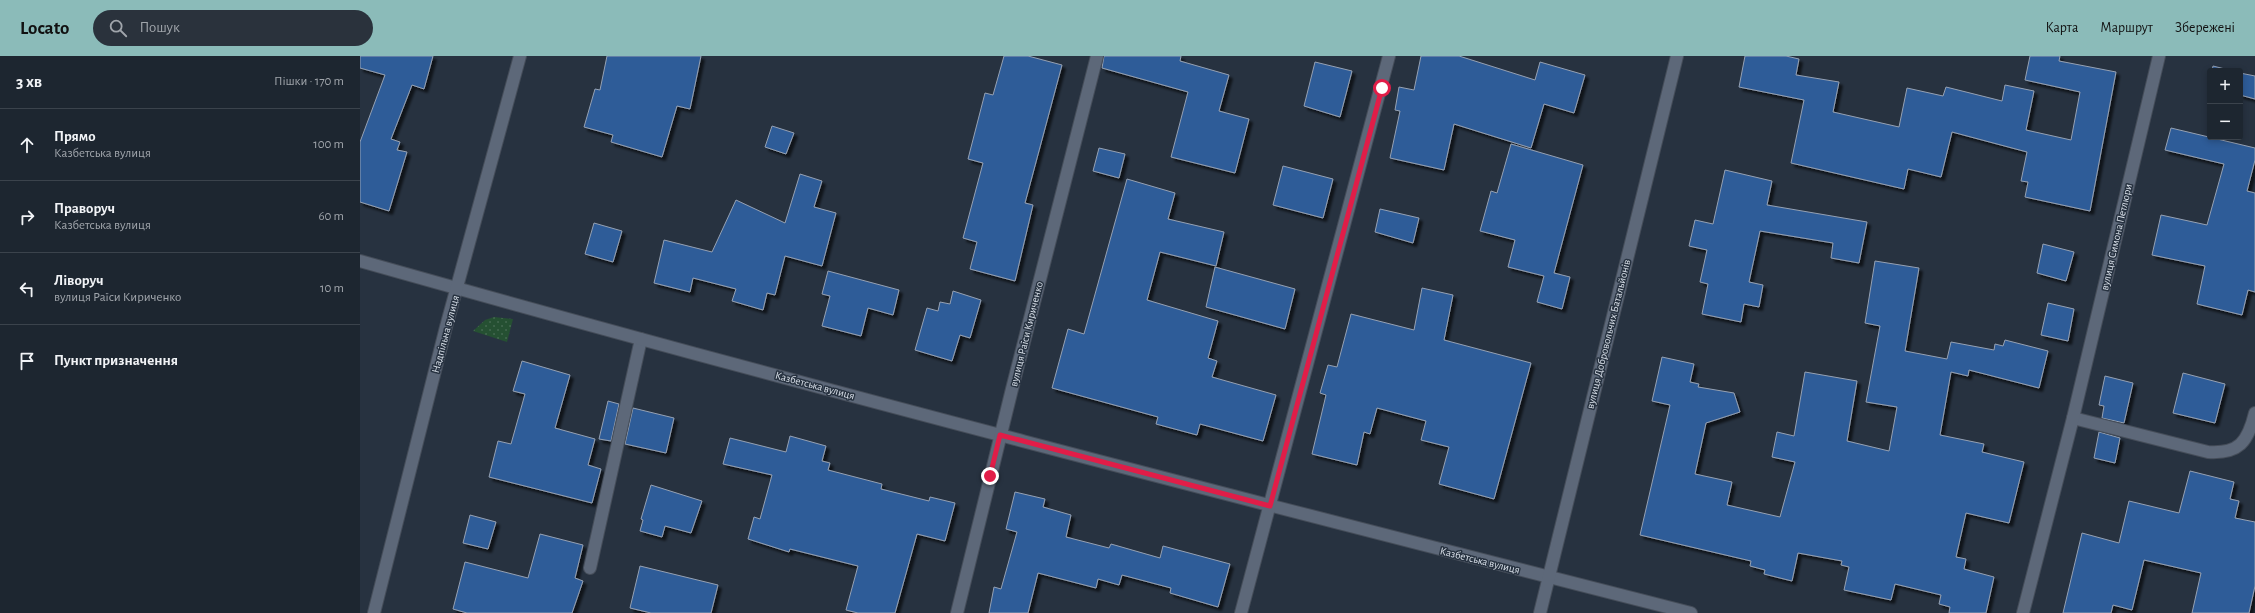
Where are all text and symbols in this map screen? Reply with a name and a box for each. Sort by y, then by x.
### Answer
search box [93,10,373,46]
icon: search [107,17,129,39]
text: Locato [20,19,69,38]
text: Пошук [139,20,180,35]
text: Карта [2045,21,2078,35]
text: Маршрут [2100,21,2153,35]
text: Збережені [2175,21,2235,35]
map controls [2207,68,2243,140]
button: + [2207,68,2243,104]
text: 3 хв [16,73,42,90]
text: Пішки · 170 m [274,75,344,88]
route start [1373,79,1391,97]
button: − [2207,104,2243,140]
text: Прямо [54,129,96,144]
icon: ahead [16,134,38,156]
text: 100 m [313,138,344,151]
text: Казбетська вулиця [54,147,151,160]
street label: вулиця Симона Петлюри [2099,183,2134,291]
text: Праворуч [54,201,115,216]
icon: right [16,206,38,228]
text: 60 m [318,210,344,223]
text: Казбетська вулиця [54,219,151,232]
street label: вулиця Добровольчих Батальйонів [1585,258,1632,410]
text: Ліворуч [54,273,104,288]
icon: left [16,278,38,300]
street label: вулиця Раїси Кириченко [1008,281,1045,388]
text: 10 m [320,282,344,295]
text: вулиця Раїси Кириченко [54,291,181,304]
street label: Надпільна вулиця [430,294,461,374]
icon: arrive [16,350,38,372]
text: Пункт призначення [54,353,178,368]
street label: Казбетська вулиця [774,370,856,401]
route end [981,467,999,485]
street label: Казбетська вулиця [1439,545,1521,576]

